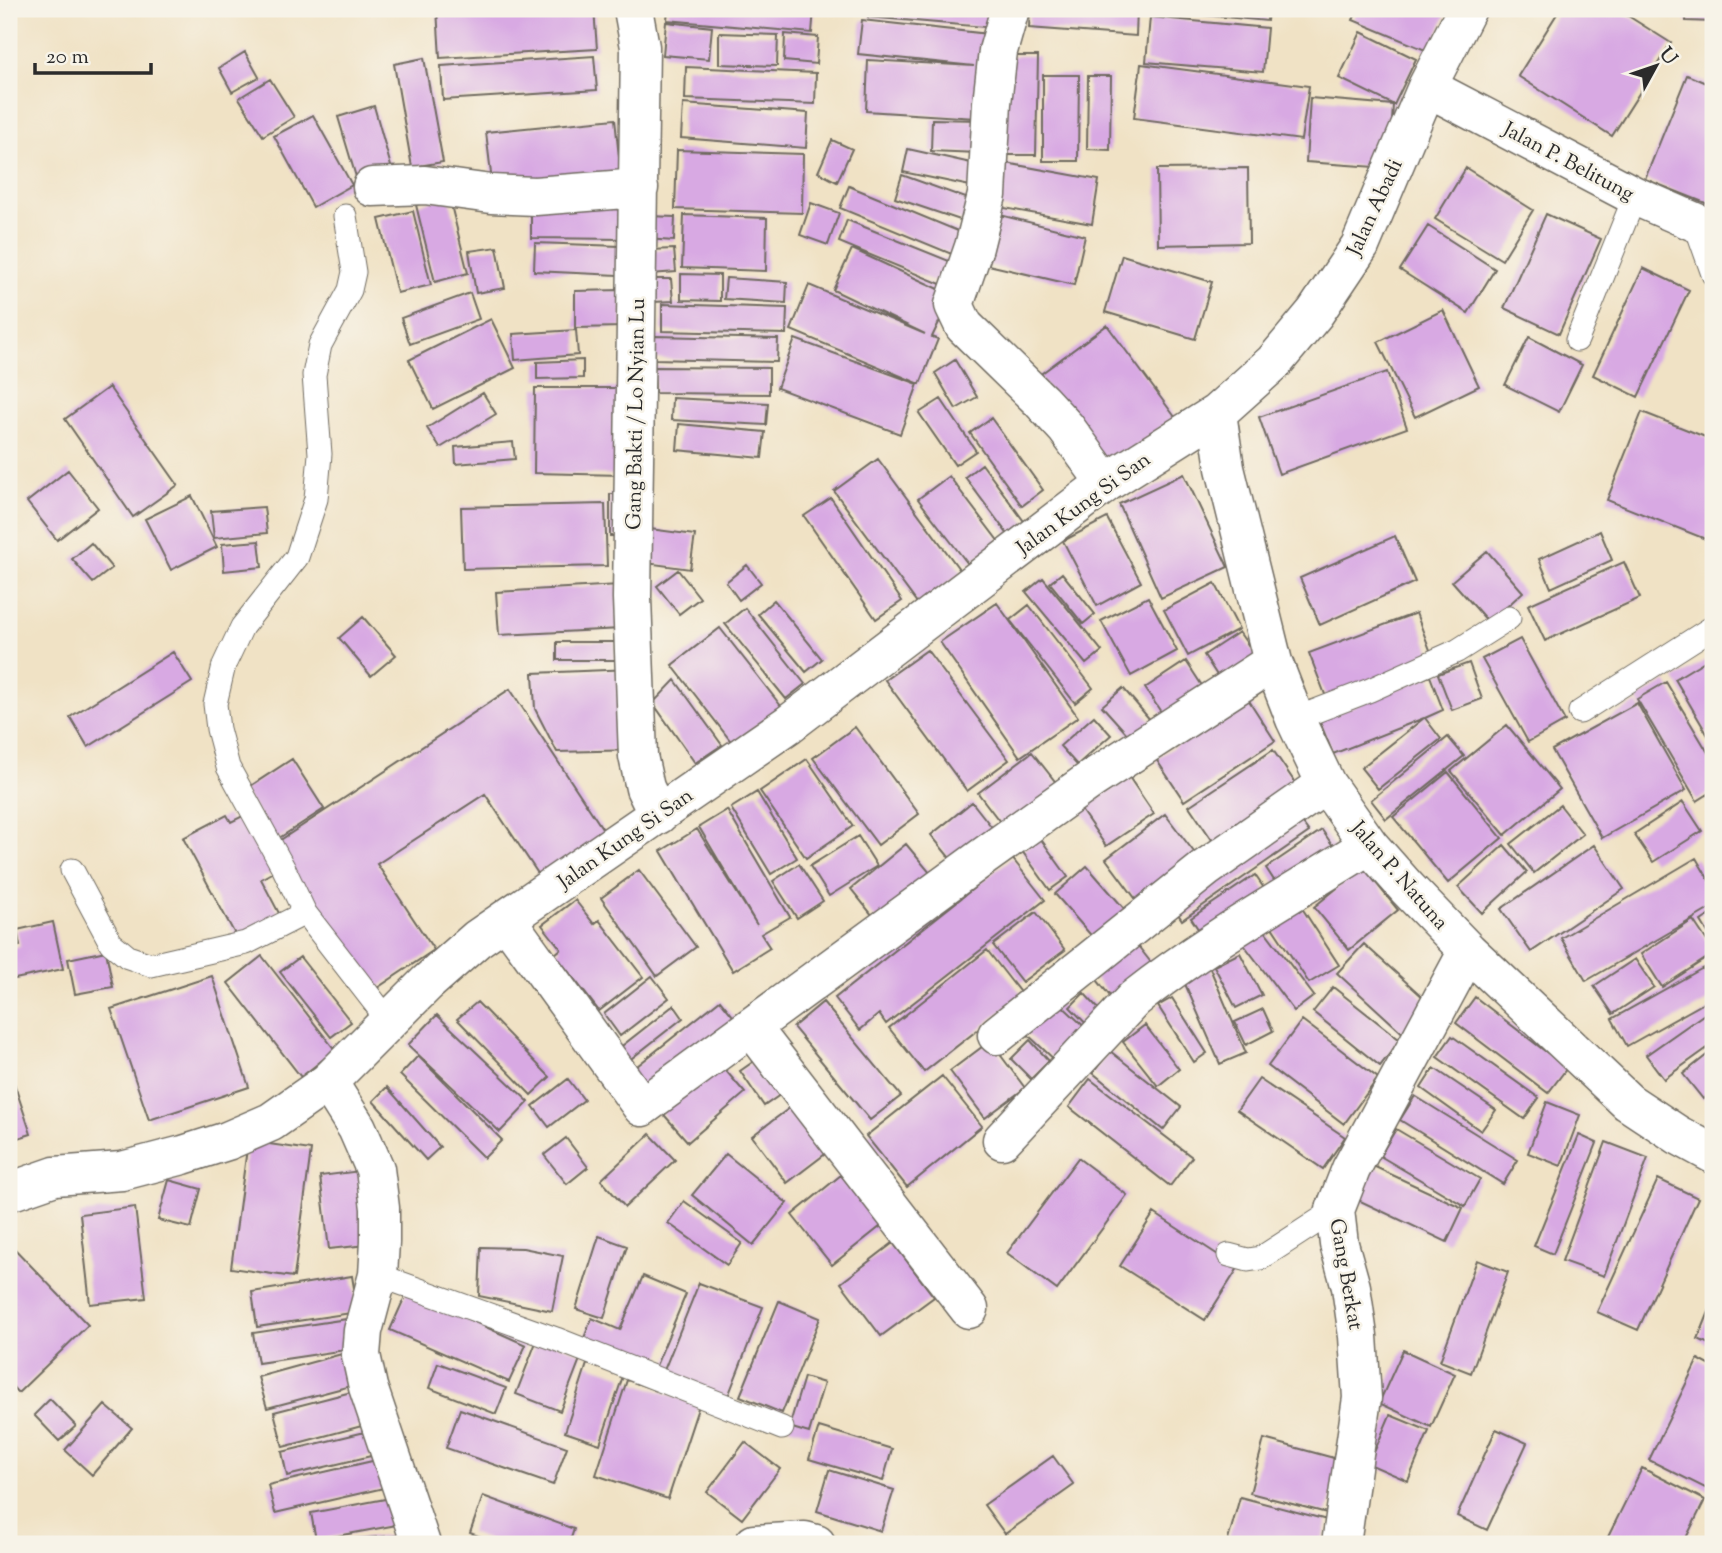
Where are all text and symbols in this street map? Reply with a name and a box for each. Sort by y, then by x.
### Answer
scale bar [35,32,150,76]
north arrow [1620,32,1690,102]
text: U [1652,42,1683,72]
text: 20 m [46,43,89,73]
street label: Jalan P. Belitung [1496,115,1639,210]
street label: Jalan Abadi [1340,154,1411,262]
street label: Gang Bakti / Lo Nyian Lu [620,298,654,530]
street label: Jalan Kung Si San [1010,446,1157,564]
street label: Jalan Kung Si San [551,782,700,898]
street label: Jalan P. Natuna [1342,814,1455,938]
street label: Gang Berkat [1320,1216,1370,1332]

